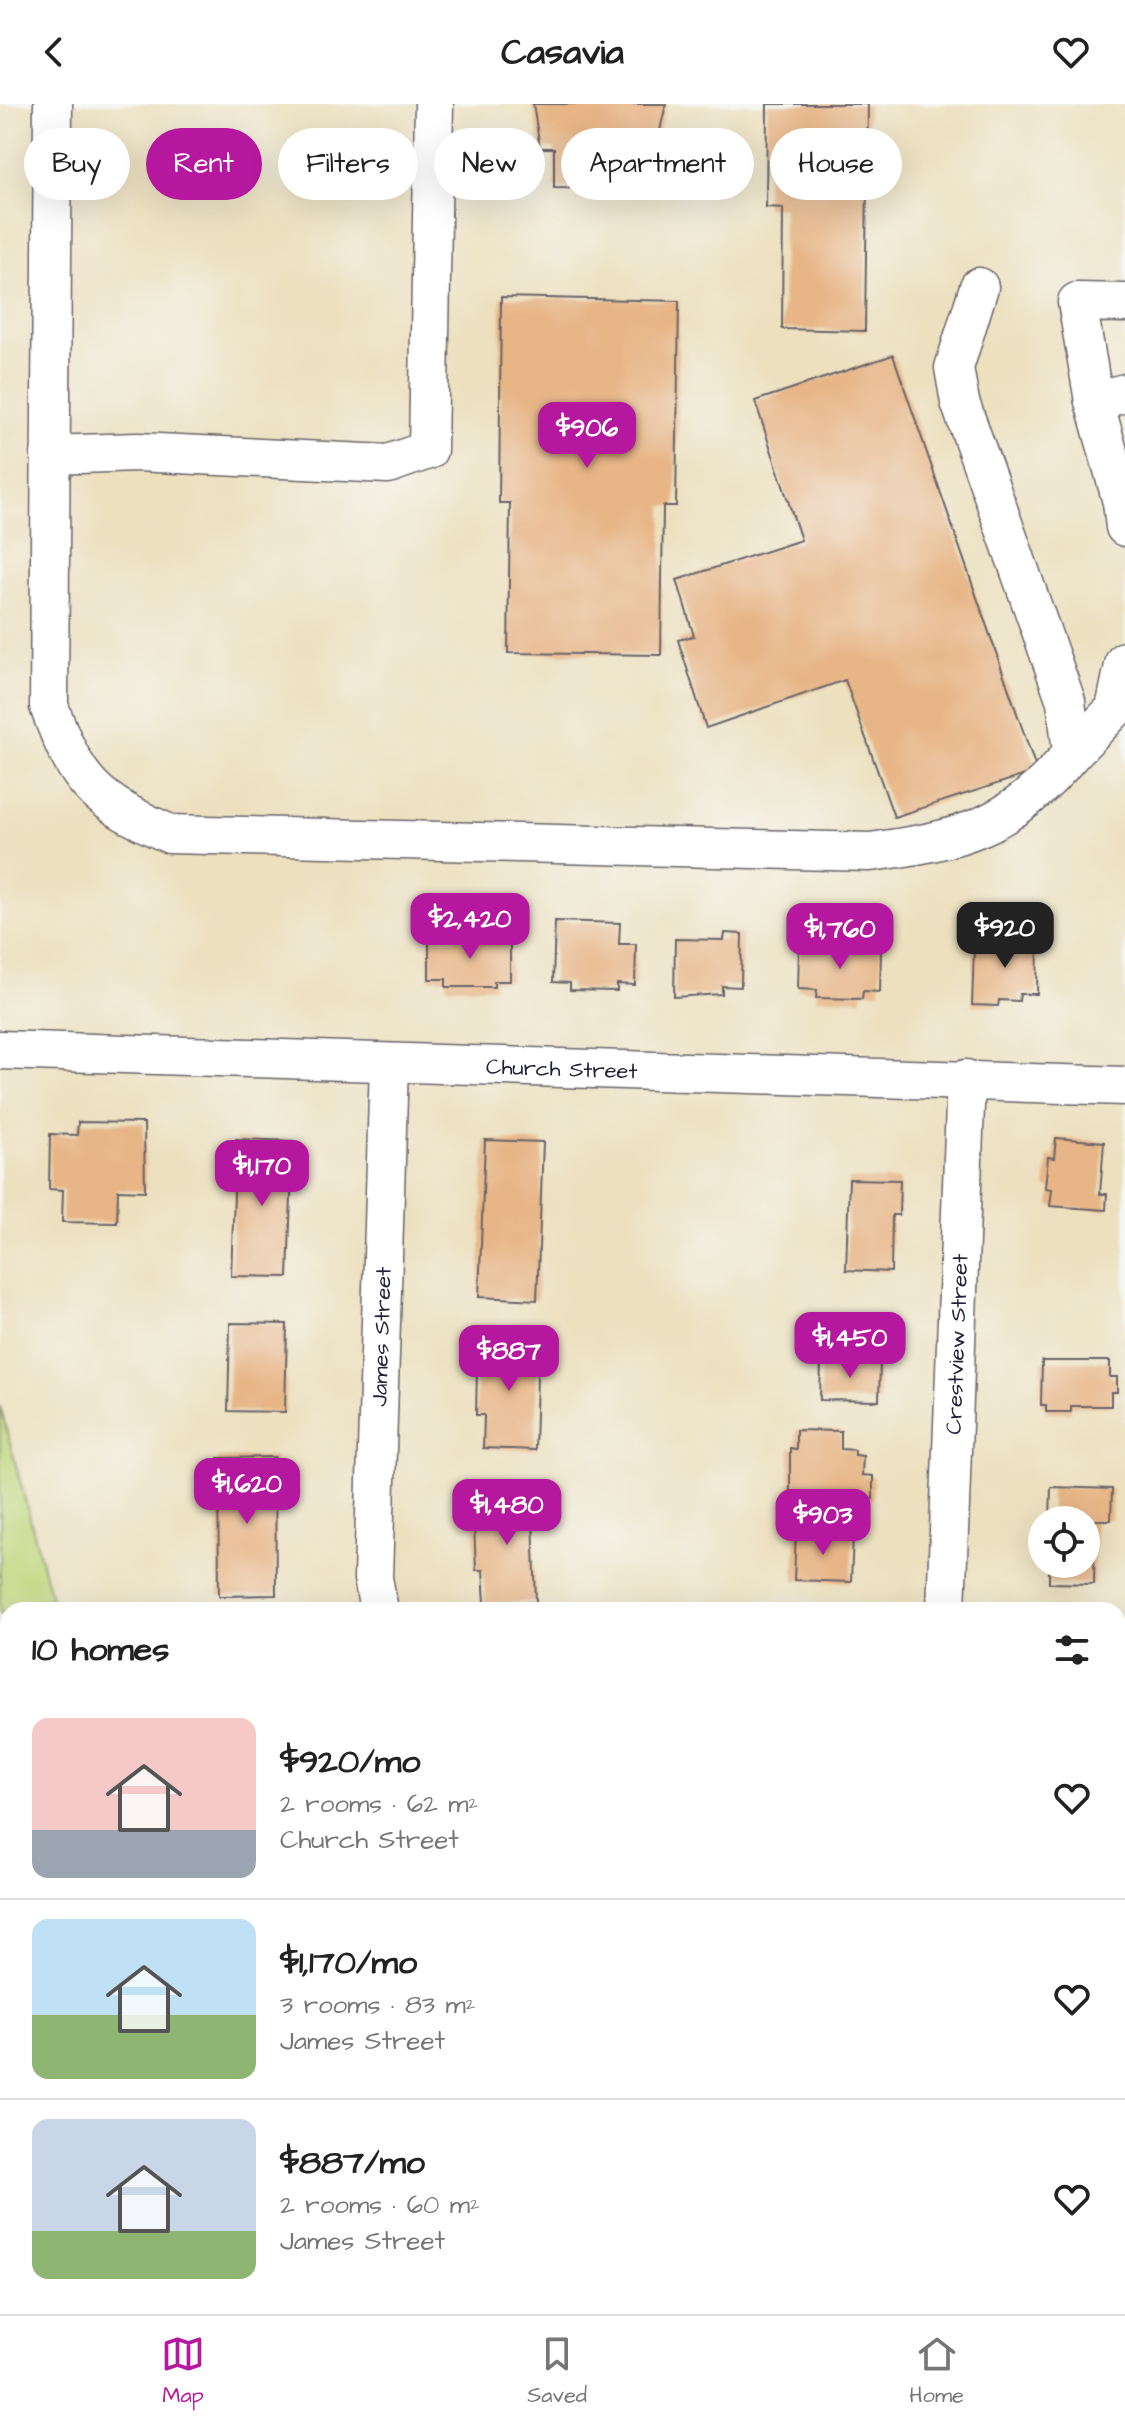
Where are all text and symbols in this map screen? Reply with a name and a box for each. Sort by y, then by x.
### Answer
text: Casavia [501,27,624,78]
icon: back [32,30,76,74]
icon: heart [1049,30,1093,74]
chip: Buy [24,128,130,200]
chip: Rent [146,128,262,200]
chip: Filters [278,128,418,200]
chip: New [434,128,545,200]
chip: Apartment [561,128,754,200]
chip: House [770,128,902,200]
pin: $906 [540,402,634,470]
text: $906 [556,410,618,446]
pin: $2,420 [405,893,535,961]
text: $2,420 [429,901,511,937]
pin: $920 [958,902,1052,970]
pin: $1,760 [775,903,905,971]
text: $920 [975,910,1035,946]
text: $1,760 [804,911,876,947]
street label: Church Street [486,1052,638,1087]
pin: $1,170 [197,1140,327,1208]
text: $1,170 [233,1148,291,1184]
street label: Crestview Street [939,1253,976,1435]
street label: James Street [364,1266,400,1407]
pin: $1,450 [785,1312,915,1380]
text: $1,450 [813,1320,887,1356]
pin: $887 [462,1325,556,1393]
text: $887 [477,1333,541,1369]
pin: $1,620 [182,1458,312,1526]
text: $1,620 [212,1466,282,1502]
pin: $1,480 [442,1479,572,1547]
text: $1,480 [470,1487,544,1523]
pin: $903 [776,1489,870,1557]
text: $903 [794,1497,852,1533]
map controls [1028,1506,1100,1578]
button: locate [1028,1506,1100,1578]
text: 10 homes [32,1626,169,1674]
icon: filters [1050,1628,1094,1672]
text: $920/mo [280,1738,420,1786]
icon: home [96,1750,192,1846]
icon: heart [1050,1776,1094,1820]
text: 2 rooms · 62 m² [280,1786,478,1822]
text: Church Street [280,1822,459,1858]
text: $1,170/mo [280,1939,417,1987]
icon: home [96,1951,192,2047]
icon: heart [1050,1977,1094,2021]
text: 3 rooms · 83 m² [280,1987,475,2023]
text: James Street [280,2023,445,2059]
text: $887/mo [280,2139,425,2187]
icon: home [96,2151,192,2247]
icon: heart [1050,2177,1094,2221]
text: 2 rooms · 60 m² [280,2187,480,2223]
text: James Street [280,2223,445,2259]
tab: Map [161,2332,205,2411]
tab: Saved [527,2332,587,2411]
tab: Home [909,2332,964,2411]

